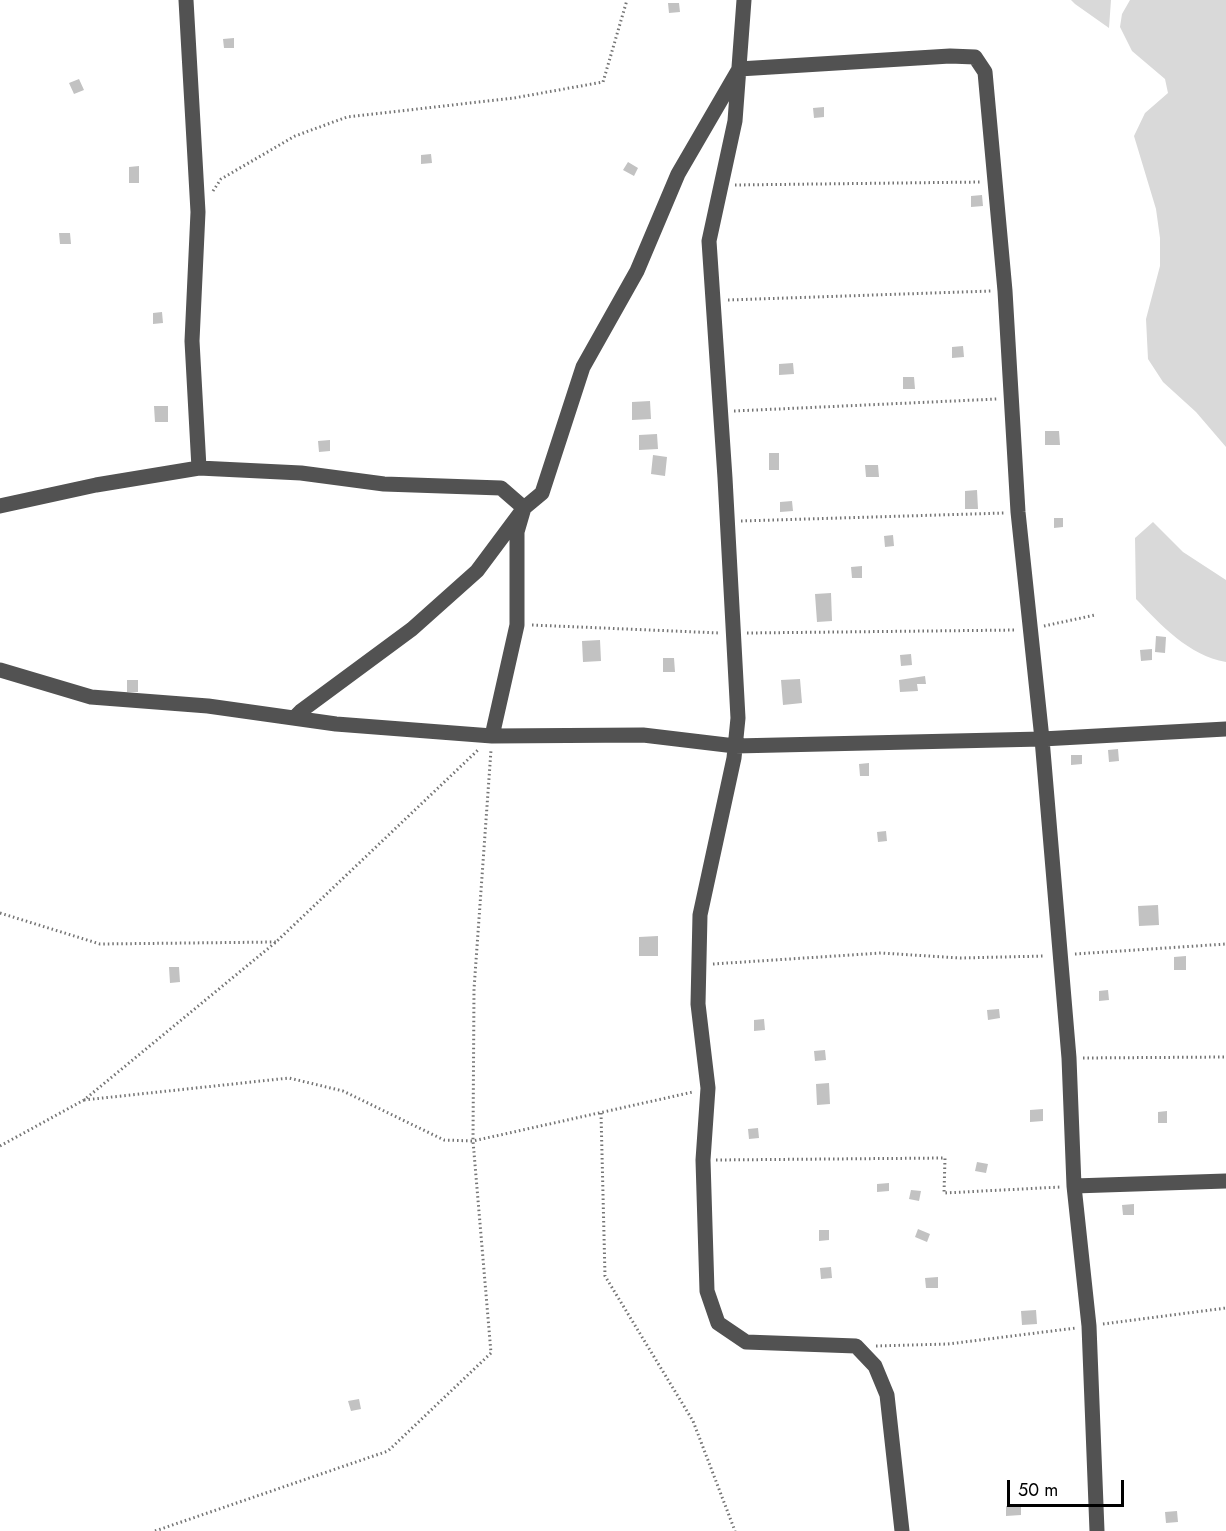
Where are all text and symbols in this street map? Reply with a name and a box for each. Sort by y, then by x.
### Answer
scale bar [1010,1468,1127,1506]
text: 50 m [1018,1477,1058,1503]

